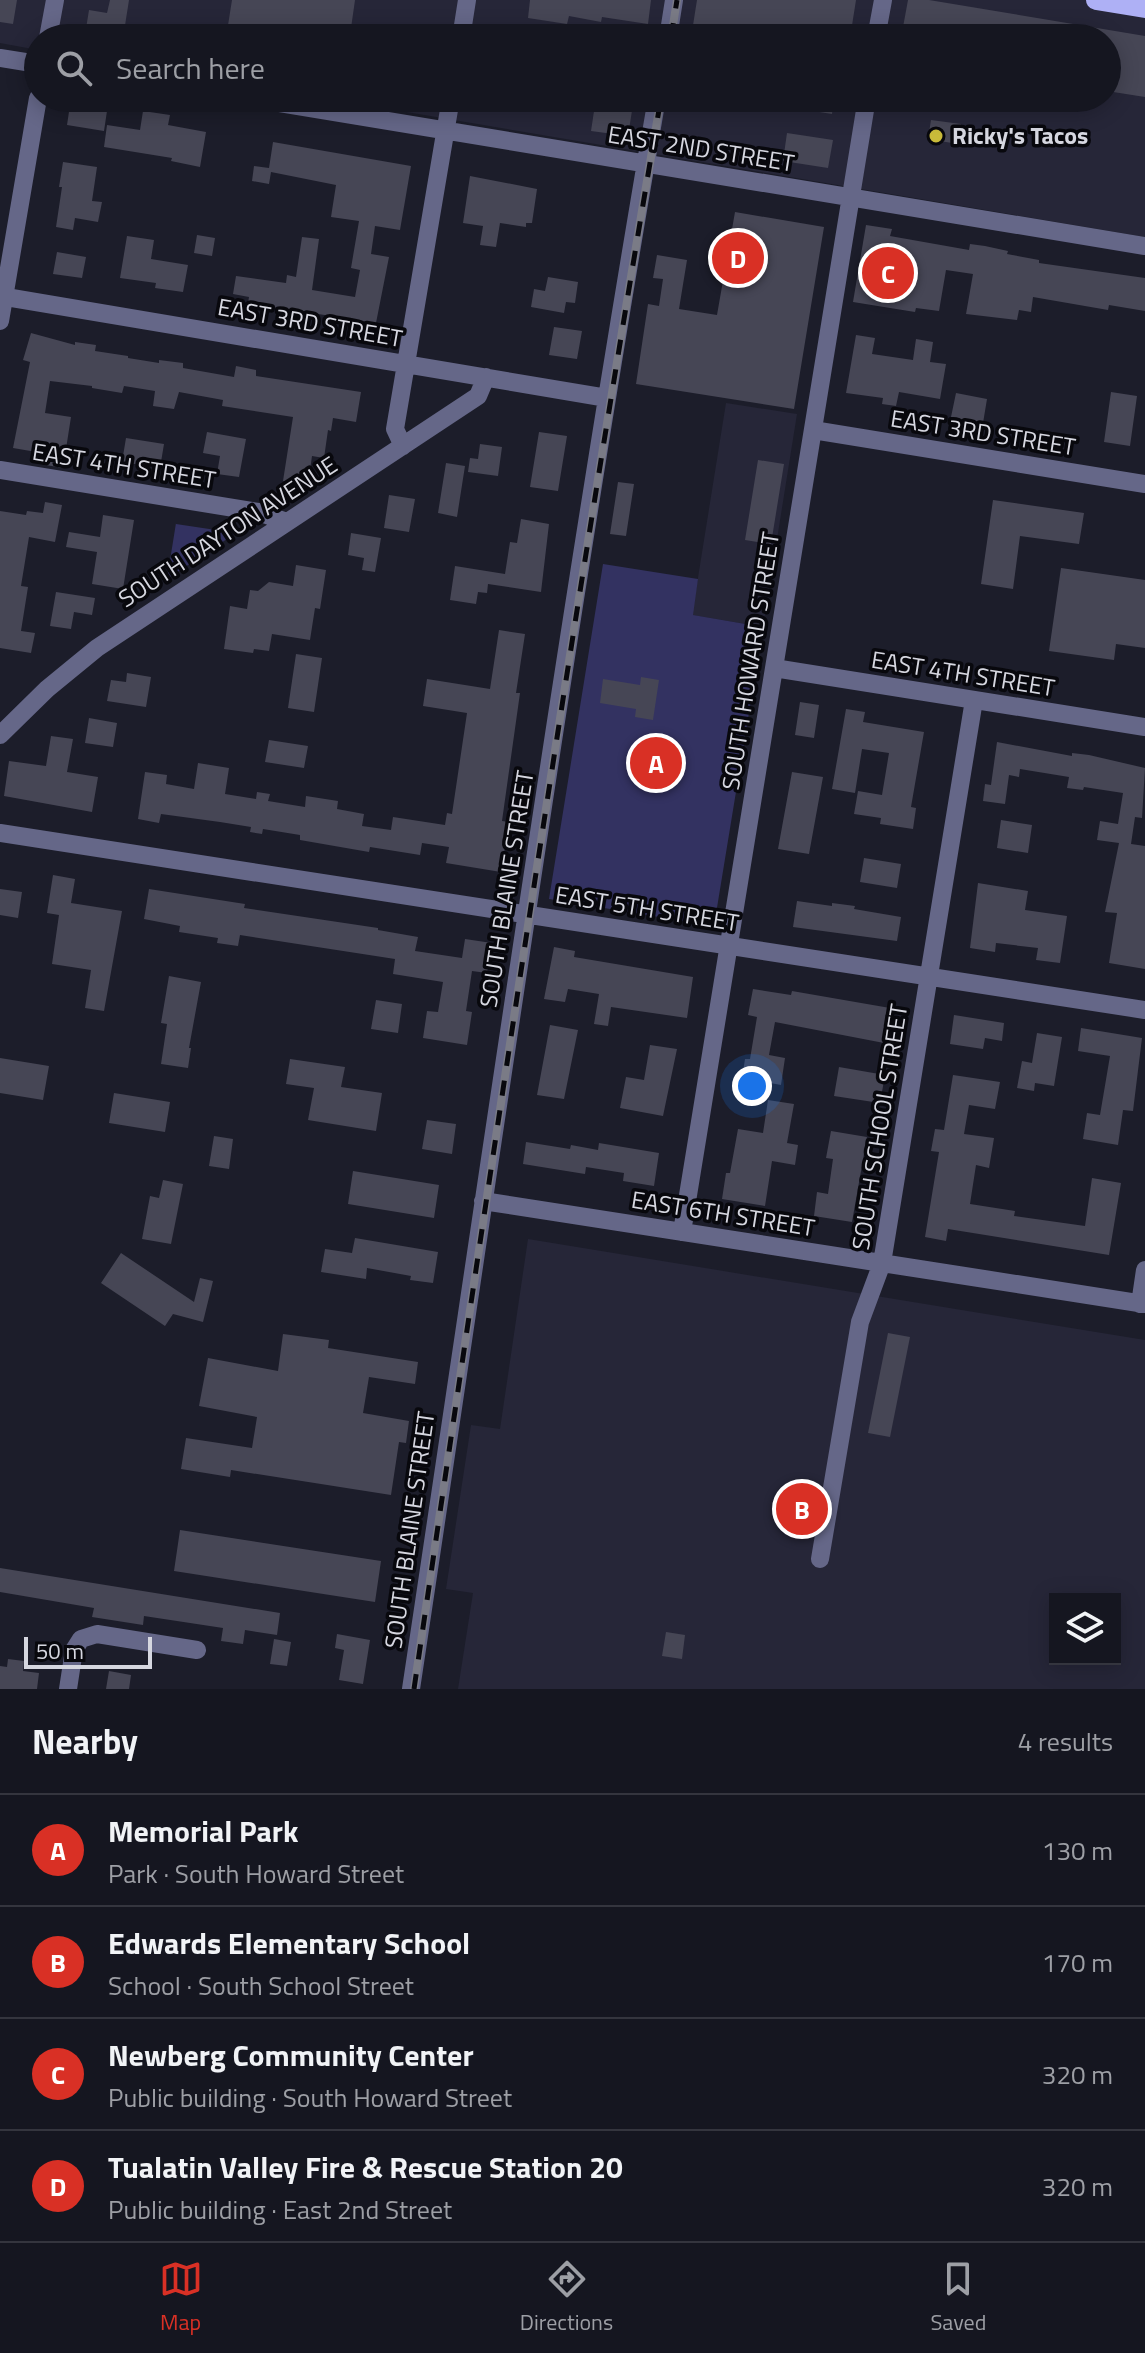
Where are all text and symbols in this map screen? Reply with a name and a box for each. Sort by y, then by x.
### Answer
search box [24,24,1121,112]
text: Search here [116,45,265,91]
icon: search [52,46,96,90]
street label: EAST 2ND STREET [605,116,797,181]
place label: Ricky's Tacos [952,117,1088,153]
marker: Ricky's Tacos [927,127,945,145]
pin: D [712,228,764,288]
pin: C [862,243,914,303]
street label: EAST 3RD STREET [215,288,406,356]
street label: EAST 3RD STREET [888,400,1079,464]
street label: EAST 4TH STREET [30,433,219,497]
street label: SOUTH DAYTON AVENUE [111,447,344,616]
street label: SOUTH HOWARD STREET [712,529,788,792]
street label: EAST 4TH STREET [869,641,1058,705]
pin: A [630,733,682,793]
street label: SOUTH BLAINE STREET [470,768,543,1010]
street label: EAST 5TH STREET [553,876,742,940]
street label: SOUTH SCHOOL STREET [842,1001,916,1252]
your location [732,1066,772,1106]
street label: EAST 6TH STREET [629,1181,818,1245]
street label: SOUTH BLAINE STREET [375,1409,444,1651]
pin: B [776,1479,828,1539]
map controls [1049,1593,1121,1665]
button: layers [1049,1593,1121,1665]
scale bar [24,1633,152,1669]
text: 50 m [36,1634,84,1668]
text: Nearby [32,1715,138,1767]
text: 4 results [1018,1722,1113,1761]
text: Memorial Park [108,1808,298,1854]
text: A [50,1831,66,1870]
text: 130 m [1042,1831,1113,1870]
text: Park · South Howard Street [108,1854,404,1893]
text: Edwards Elementary School [108,1920,470,1966]
text: B [50,1943,66,1982]
text: 170 m [1042,1943,1113,1982]
text: School · South School Street [108,1966,414,2005]
text: Newberg Community Center [108,2032,474,2078]
text: C [51,2055,65,2094]
text: 320 m [1042,2055,1113,2094]
text: Public building · South Howard Street [108,2078,512,2117]
text: Tualatin Valley Fire & Rescue Station 20 [108,2144,623,2190]
text: D [50,2167,66,2206]
text: 320 m [1042,2167,1113,2206]
text: Public building · East 2nd Street [108,2190,452,2229]
tab: Map [159,2257,203,2339]
tab: Directions [520,2257,613,2339]
tab: Saved [930,2257,986,2339]

